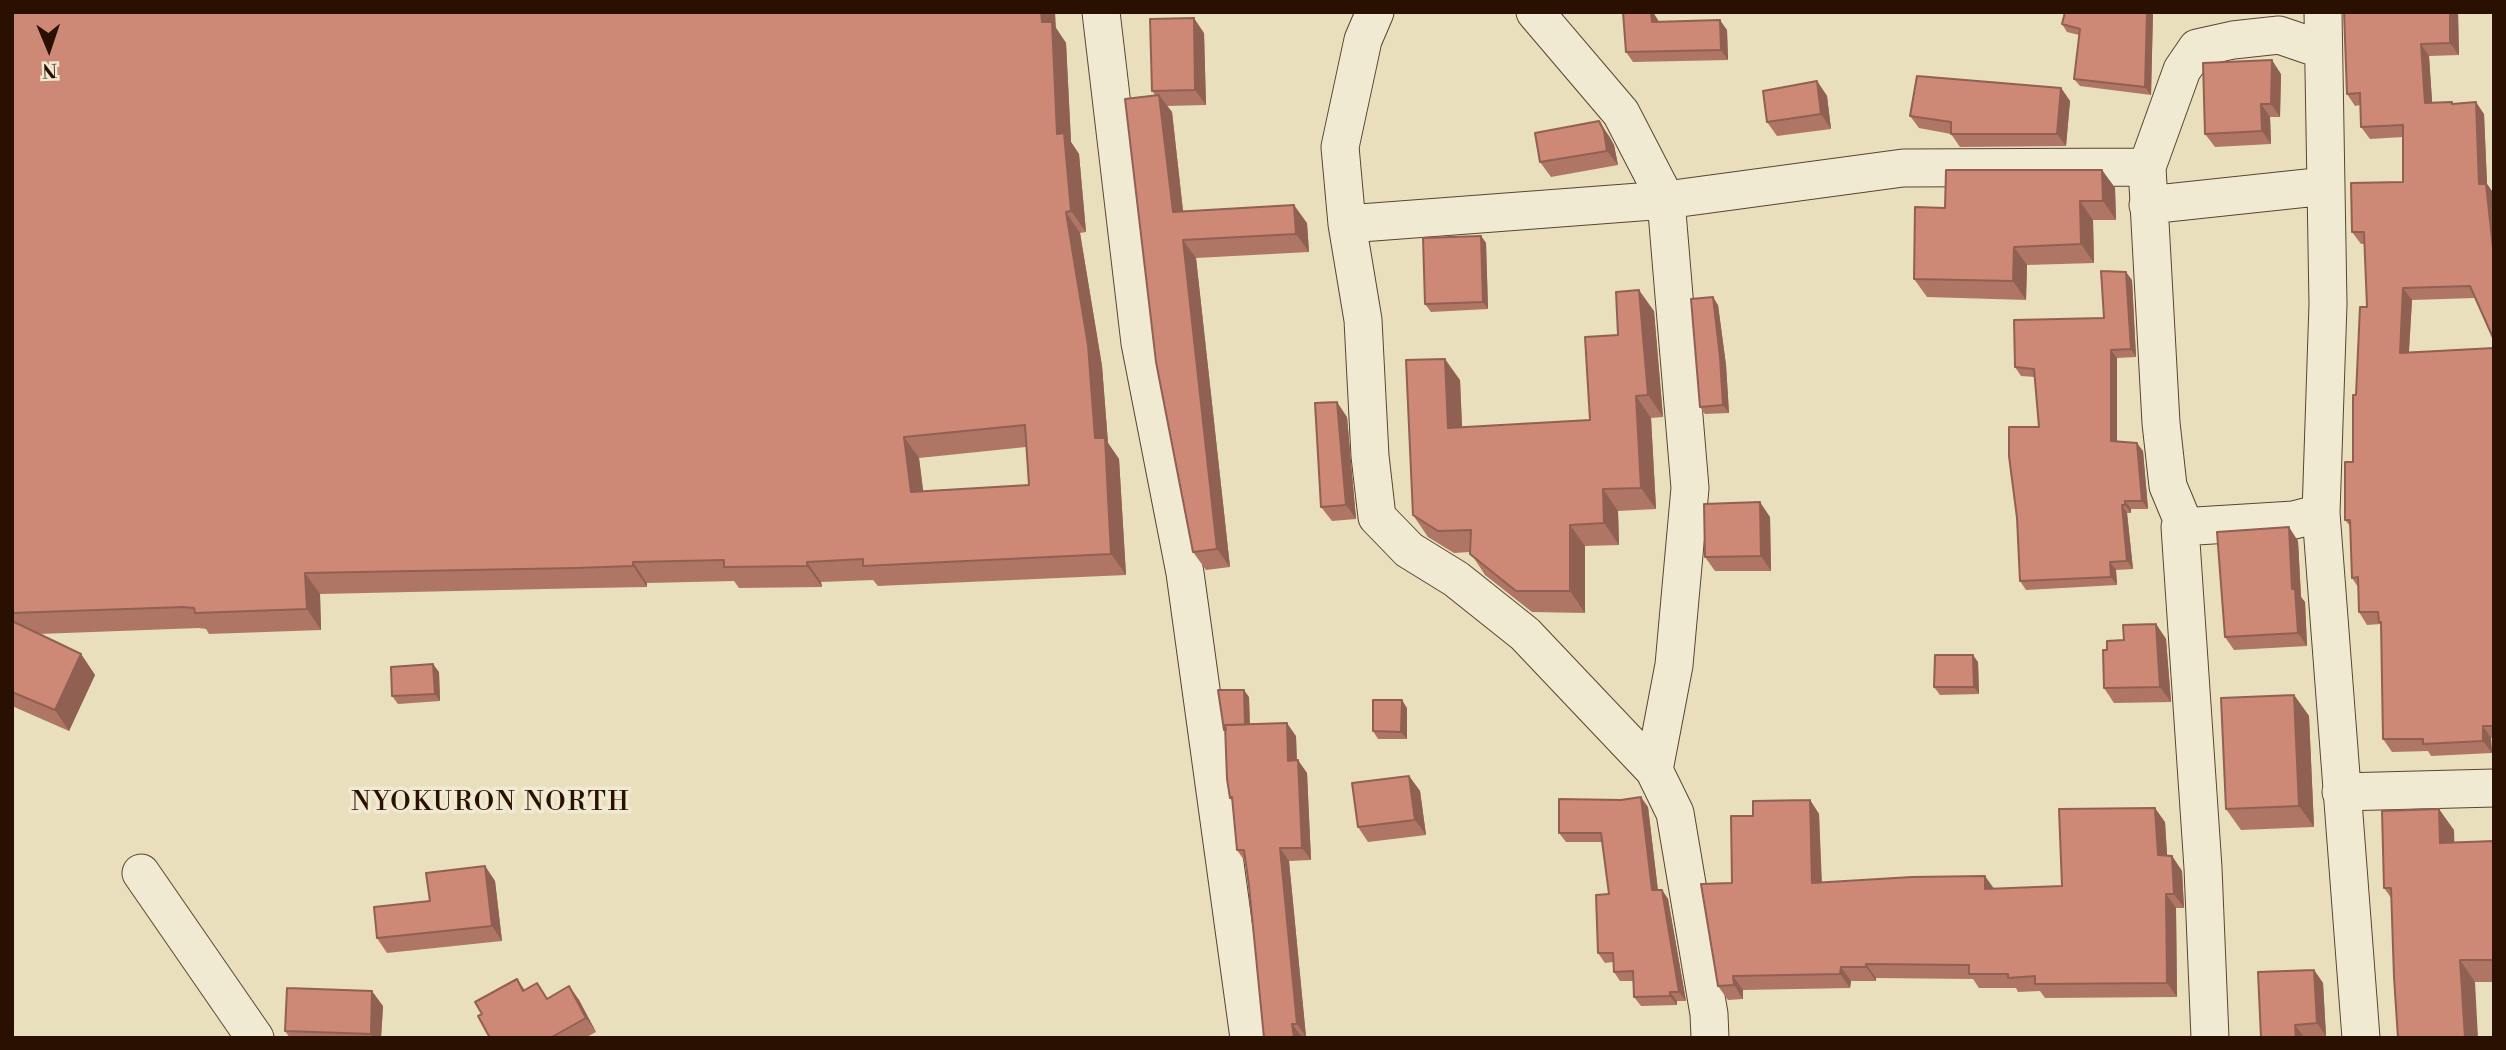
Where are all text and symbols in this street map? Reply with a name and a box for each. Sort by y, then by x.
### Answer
north arrow [14,14,84,84]
text: N [42,58,58,82]
district label: NYOKURON NORTH [353,788,629,820]

